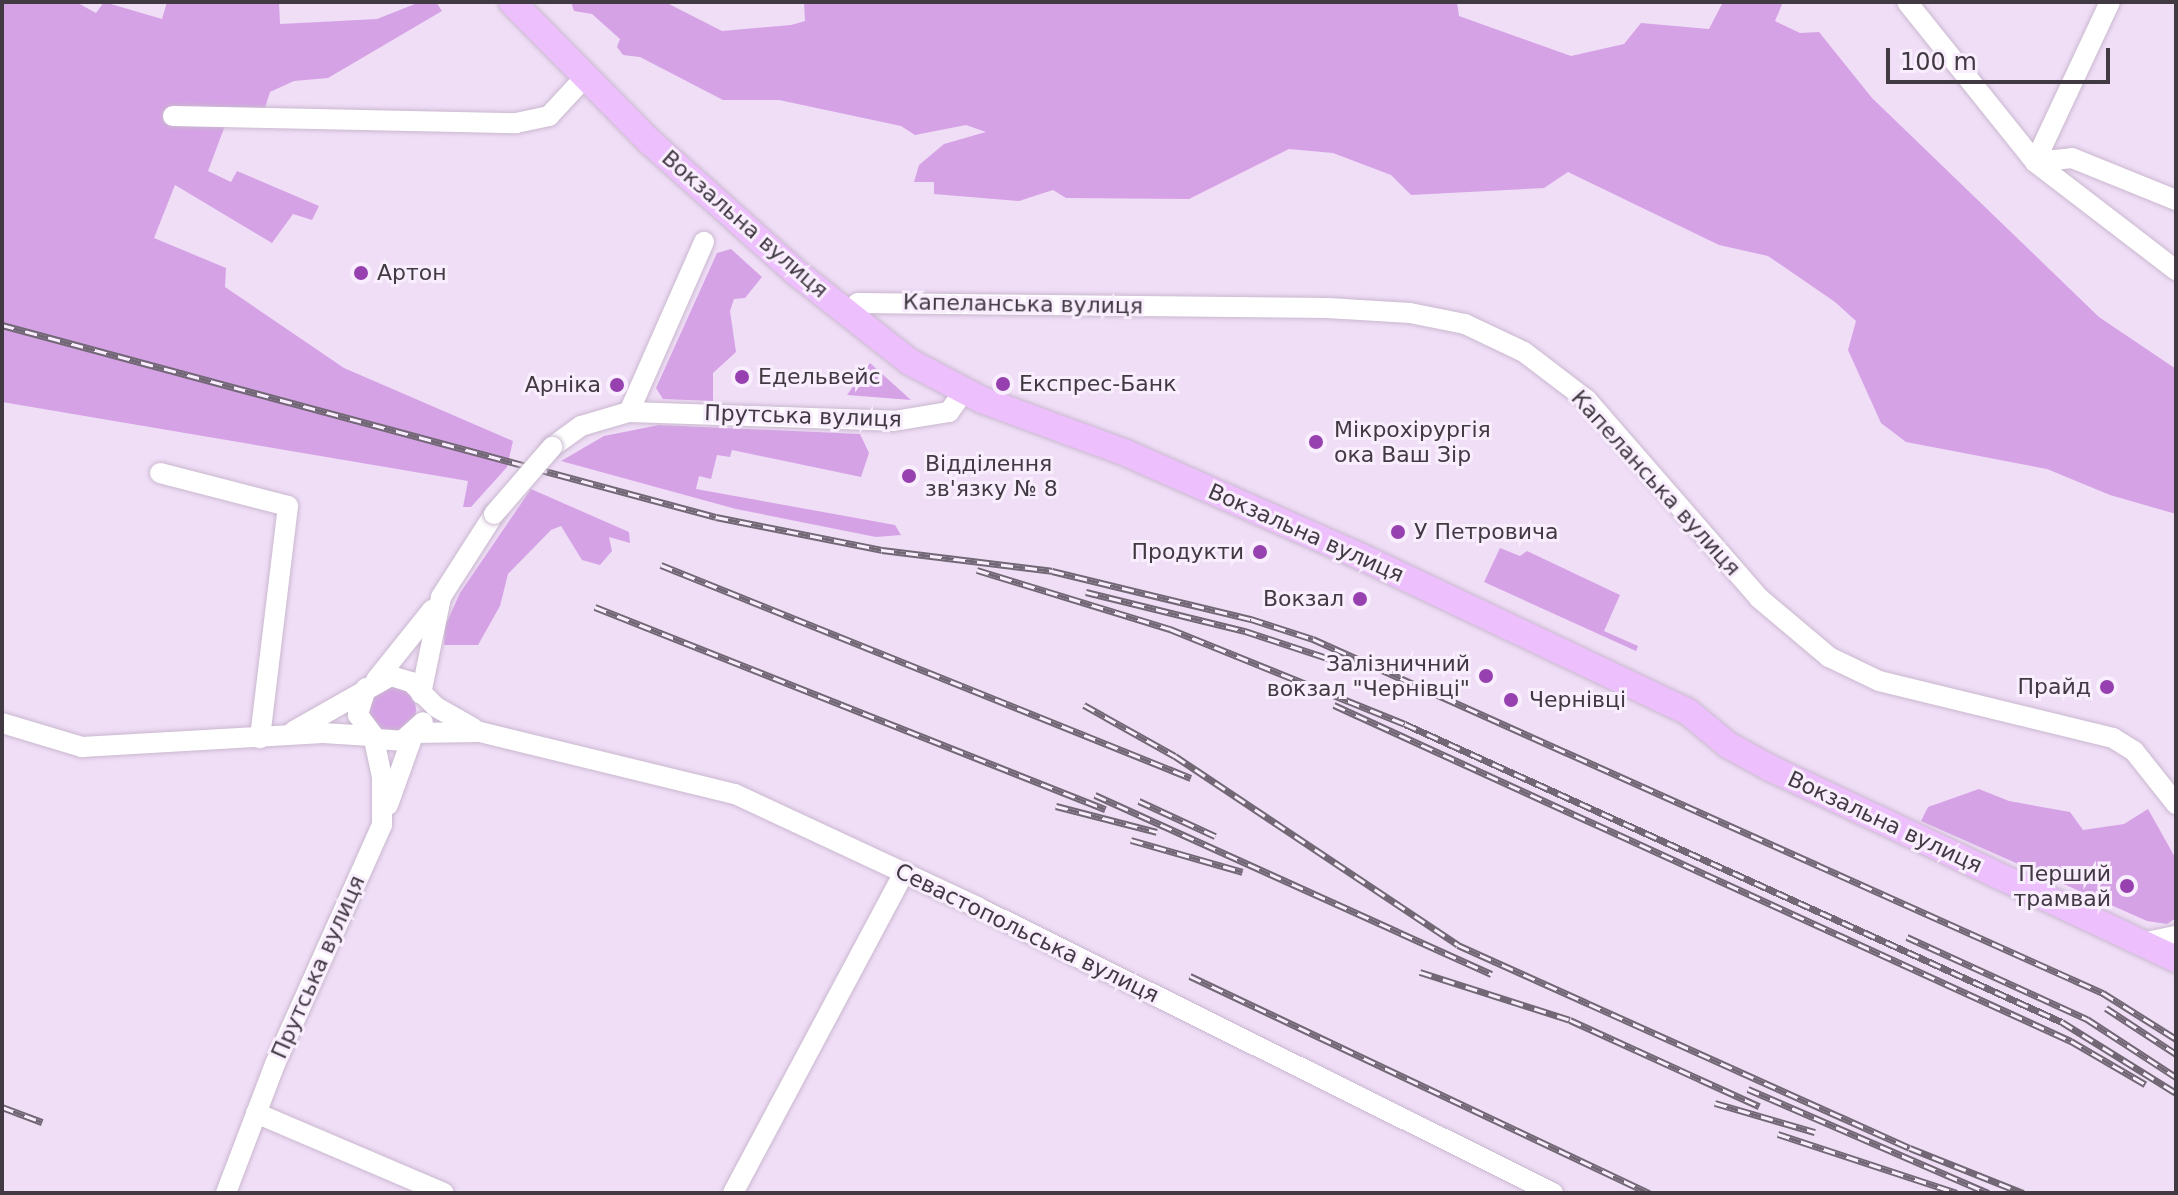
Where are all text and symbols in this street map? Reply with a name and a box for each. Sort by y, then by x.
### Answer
scale bar [1890,32,2114,82]
text: 100 m [1900,48,1977,76]
street label: Вокзальна вулиця [657,145,833,303]
place label: Артон [377,260,447,286]
marker: Артон [352,264,370,282]
street label: Капеланська вулиця [903,289,1143,319]
place label: Едельвейс [758,364,881,390]
marker: Едельвейс [733,368,751,386]
place label: Eкспрес-Банк [1019,371,1176,397]
place label: Арніка [525,372,601,398]
marker: Eкспрес-Банк [994,375,1012,393]
marker: Арніка [608,376,626,394]
street label: Капеланська вулиця [1566,385,1746,581]
street label: Прутська вулиця [704,399,902,433]
place label: Мікрохірургія ока Ваш Зір [1334,416,1491,468]
marker: Мікрохірургія ока Ваш Зір [1305,431,1327,453]
place label: Відділення зв'язку № 8 [925,450,1058,502]
marker: Відділення зв'язку № 8 [900,467,918,485]
street label: Вокзальна вулиця [1204,478,1408,588]
place label: У Петровича [1414,519,1558,545]
marker: У Петровича [1389,523,1407,541]
place label: Продукти [1131,539,1244,565]
marker: Продукти [1251,543,1269,561]
place label: Вокзал [1263,586,1344,612]
marker: Вокзал [1351,590,1369,608]
place label: Залізничний вокзал "Чернівці" [1267,650,1470,702]
marker: Залізничний вокзал "Чернівці" [1477,667,1495,685]
place label: Прайд [2018,674,2091,700]
marker: Прайд [2098,678,2116,696]
place label: Чернівці [1529,687,1626,713]
marker: Чернівці [1500,689,1522,711]
street label: Вокзальна вулиця [1784,765,1986,879]
street label: Севастопольська вулиця [891,858,1163,1008]
place label: Перший трамвай [2013,860,2111,912]
street label: Прутська вулиця [266,871,370,1063]
marker: Перший трамвай [2118,877,2136,895]

